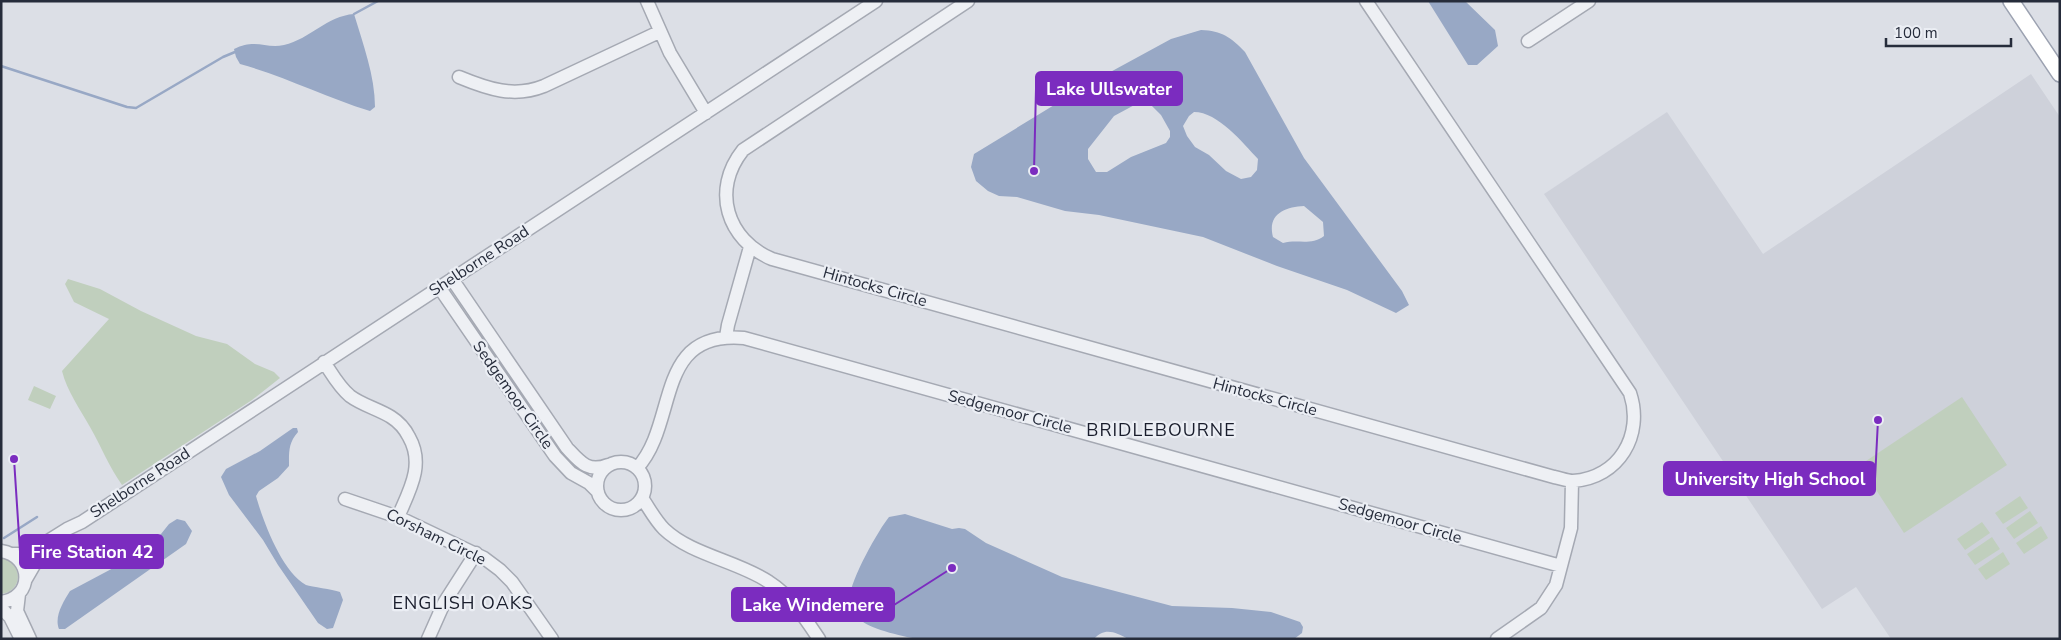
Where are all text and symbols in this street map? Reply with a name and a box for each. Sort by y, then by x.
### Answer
scale bar [1886,15,2011,47]
text: 100 m [1894,23,1938,43]
callout: Lake Ullswater [1036,72,1182,105]
text: Lake Ullswater [1046,77,1172,101]
street label: Shelborne Road [425,220,533,302]
street label: Hintocks Circle [820,262,930,312]
street label: Sedgemoor Circle [467,336,559,454]
street label: Hintocks Circle [1210,373,1320,421]
street label: Sedgemoor Circle [946,385,1074,439]
district label: BRIDLEBOURNE [1086,418,1236,442]
street label: Shelborne Road [86,442,194,524]
callout: University High School [1664,462,1875,495]
text: University High School [1675,467,1866,491]
street label: Sedgemoor Circle [1336,493,1464,549]
street label: Corsham Circle [382,503,490,571]
callout: Fire Station 42 [20,535,163,568]
text: Fire Station 42 [30,540,154,564]
callout: Lake Windemere [732,588,894,621]
district label: ENGLISH OAKS [392,591,534,615]
text: Lake Windemere [742,593,884,617]

